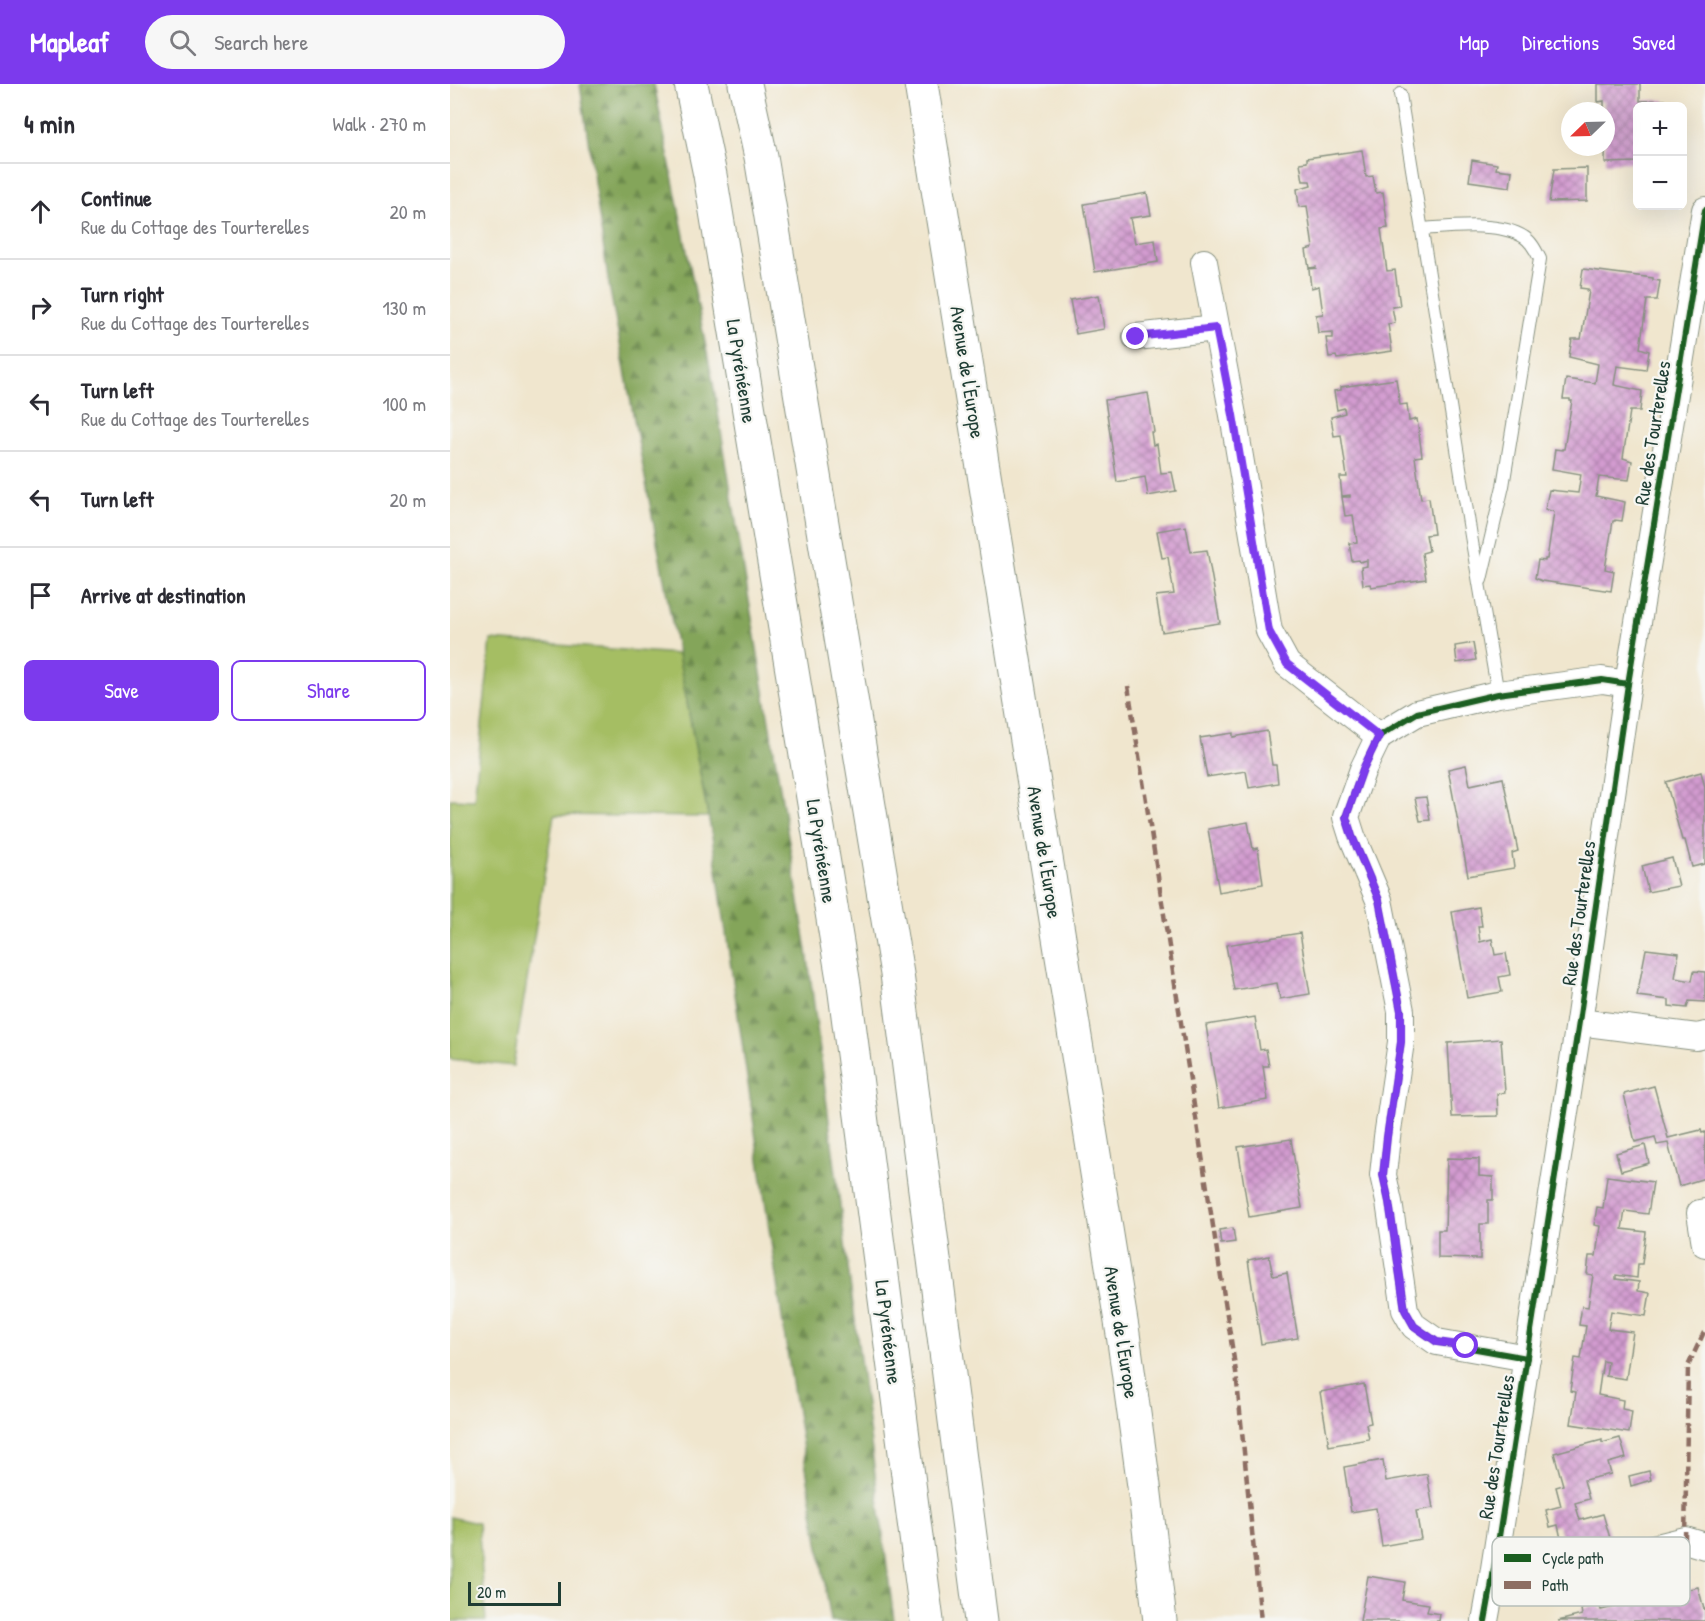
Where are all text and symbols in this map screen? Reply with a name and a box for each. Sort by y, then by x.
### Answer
search box [145,15,565,69]
text: Mapleaf [30,23,109,61]
icon: search [166,26,199,59]
text: Search here [214,27,308,57]
text: Map [1459,28,1489,57]
text: Directions [1522,28,1599,57]
text: Saved [1632,28,1675,57]
north arrow [1561,102,1615,156]
map controls [1633,102,1687,210]
button: + [1633,102,1687,156]
text: 4 min [24,106,75,141]
text: Walk · 270 m [333,110,426,137]
button: − [1633,156,1687,210]
text: Continue [81,183,152,213]
icon: ahead [24,195,57,228]
text: 20 m [389,198,426,225]
text: Rue du Cottage des Tourterelles [81,213,309,240]
text: Turn right [81,279,164,309]
icon: right [24,291,57,324]
text: 130 m [383,294,426,321]
street label: Avenue de l'Europe [944,304,992,440]
text: Rue du Cottage des Tourterelles [81,309,309,336]
street label: La Pyrénéenne [720,317,764,425]
route end [1122,323,1148,349]
street label: Rue des Tourterelles [1627,359,1677,507]
text: Turn left [81,375,154,405]
icon: left [24,387,57,420]
text: 100 m [383,390,426,417]
text: Rue du Cottage des Tourterelles [81,405,309,432]
icon: left [24,483,57,516]
text: Turn left [81,484,154,514]
text: 20 m [389,486,426,513]
icon: arrive [24,579,57,612]
text: Arrive at destination [81,580,246,610]
button: Save [24,660,219,721]
button: Share [231,660,426,721]
street label: Avenue de l'Europe [1021,784,1069,920]
street label: La Pyrénéenne [800,797,844,905]
street label: Rue des Tourterelles [1554,839,1602,987]
street label: Avenue de l'Europe [1098,1264,1146,1400]
street label: La Pyrénéenne [869,1278,909,1386]
route start [1452,1332,1478,1358]
street label: Rue des Tourterelles [1471,1373,1521,1521]
legend [1492,1537,1690,1606]
text: Cycle path [1542,1547,1604,1569]
text: Path [1542,1574,1568,1596]
scale bar [468,1579,561,1606]
text: 20 m [477,1581,506,1603]

